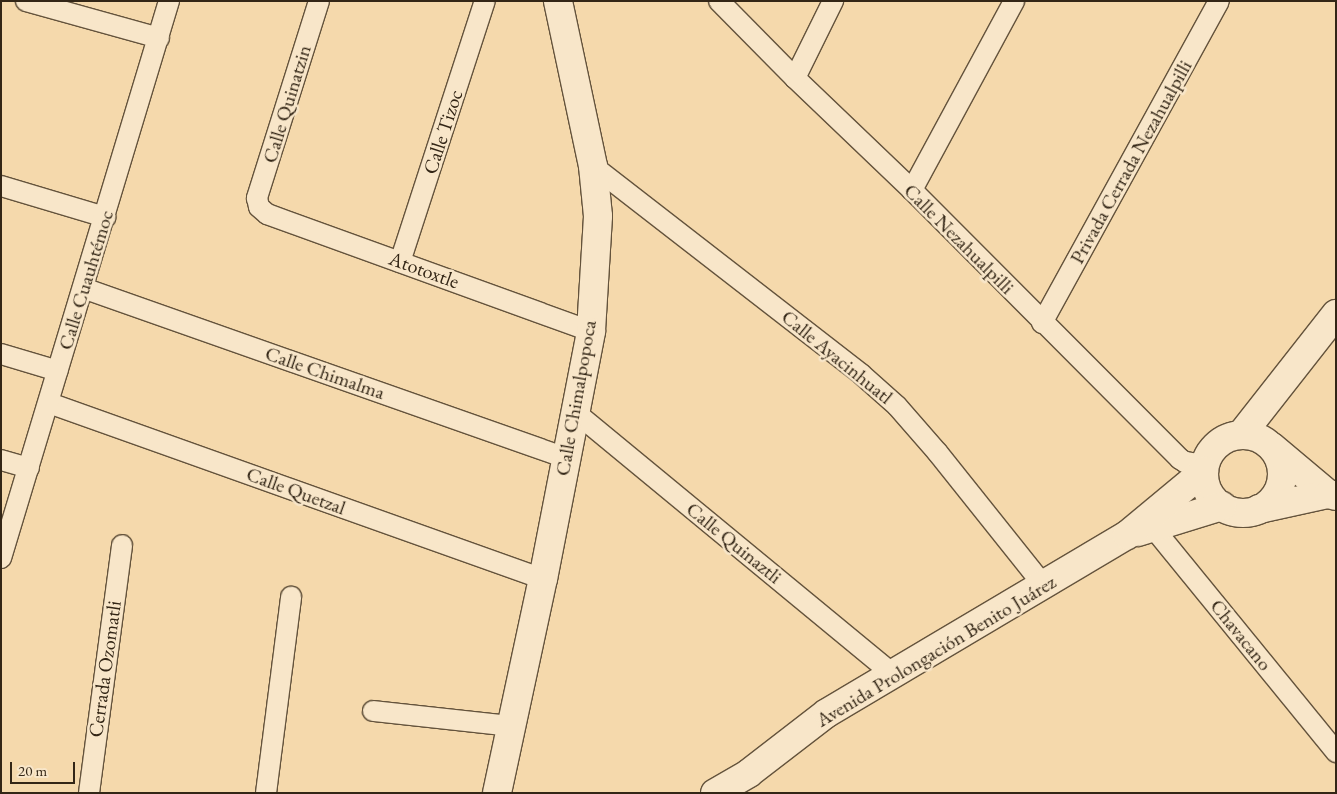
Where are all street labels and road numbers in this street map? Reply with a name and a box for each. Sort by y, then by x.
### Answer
street label: Calle Quinatzin [258,42,316,166]
street label: Privada Cerrada Nezahualpilli [1065,56,1197,268]
street label: Calle Tizoc [418,87,468,177]
street label: Calle Nezahualpilli [899,179,1019,299]
street label: Calle Cuauhtémoc [53,207,119,353]
street label: Atotoxtle [386,246,462,294]
street label: Calle Ayacinhuatl [777,305,897,409]
street label: Calle Chimalpopoca [550,318,602,478]
street label: Calle Chimalma [262,341,388,405]
street label: Calle Quetzal [243,462,349,520]
street label: Calle Quinaztli [681,497,787,589]
street label: Avenida Prolongación Benito Juárez [812,570,1060,732]
street label: Chavacano [1205,594,1277,676]
street label: Cerrada Ozomatli [84,599,126,739]

